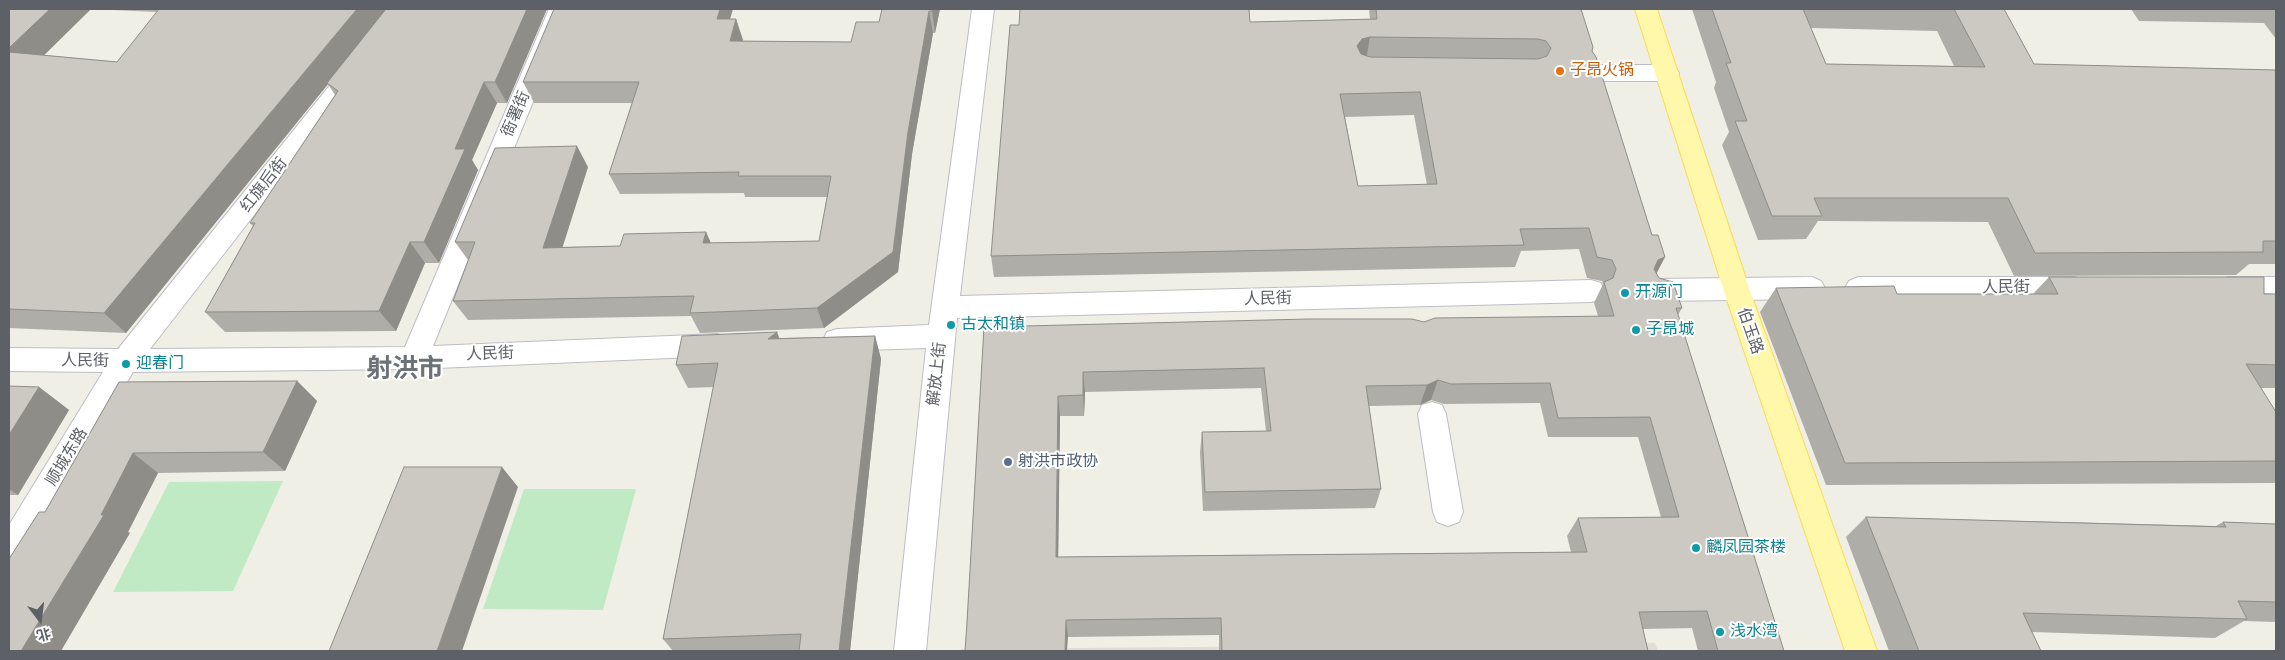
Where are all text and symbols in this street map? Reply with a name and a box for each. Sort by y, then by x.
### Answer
place label: 子昂火锅 [1570,61,1634,81]
marker: 子昂火锅 [1554,65,1566,77]
street label: 衙署街 [498,88,534,140]
street label: 红旗后街 [237,154,291,216]
street label: 人民街 [1982,278,2030,298]
place label: 开源门 [1635,283,1683,303]
marker: 开源门 [1619,287,1631,299]
street label: 人民街 [1244,289,1292,309]
street label: 伯玉路 [1733,305,1767,357]
place label: 古太和镇 [961,315,1025,335]
marker: 古太和镇 [945,319,957,331]
place label: 子昂城 [1646,320,1694,340]
marker: 子昂城 [1630,324,1642,336]
street label: 解放上街 [924,341,950,407]
street label: 人民街 [466,344,514,364]
street label: 人民街 [61,351,109,371]
place label: 迎春门 [136,354,184,374]
district label: 射洪市 [366,354,444,386]
marker: 迎春门 [120,358,132,370]
street label: 顺城东路 [42,425,92,489]
place label: 射洪市政协 [1018,452,1098,472]
marker: 射洪市政协 [1002,456,1014,468]
place label: 麟凤园茶楼 [1706,538,1786,558]
marker: 麟凤园茶楼 [1690,542,1702,554]
north arrow [15,595,65,645]
place label: 浅水湾 [1730,622,1778,642]
text: 北 [35,624,53,646]
marker: 浅水湾 [1714,626,1726,638]

